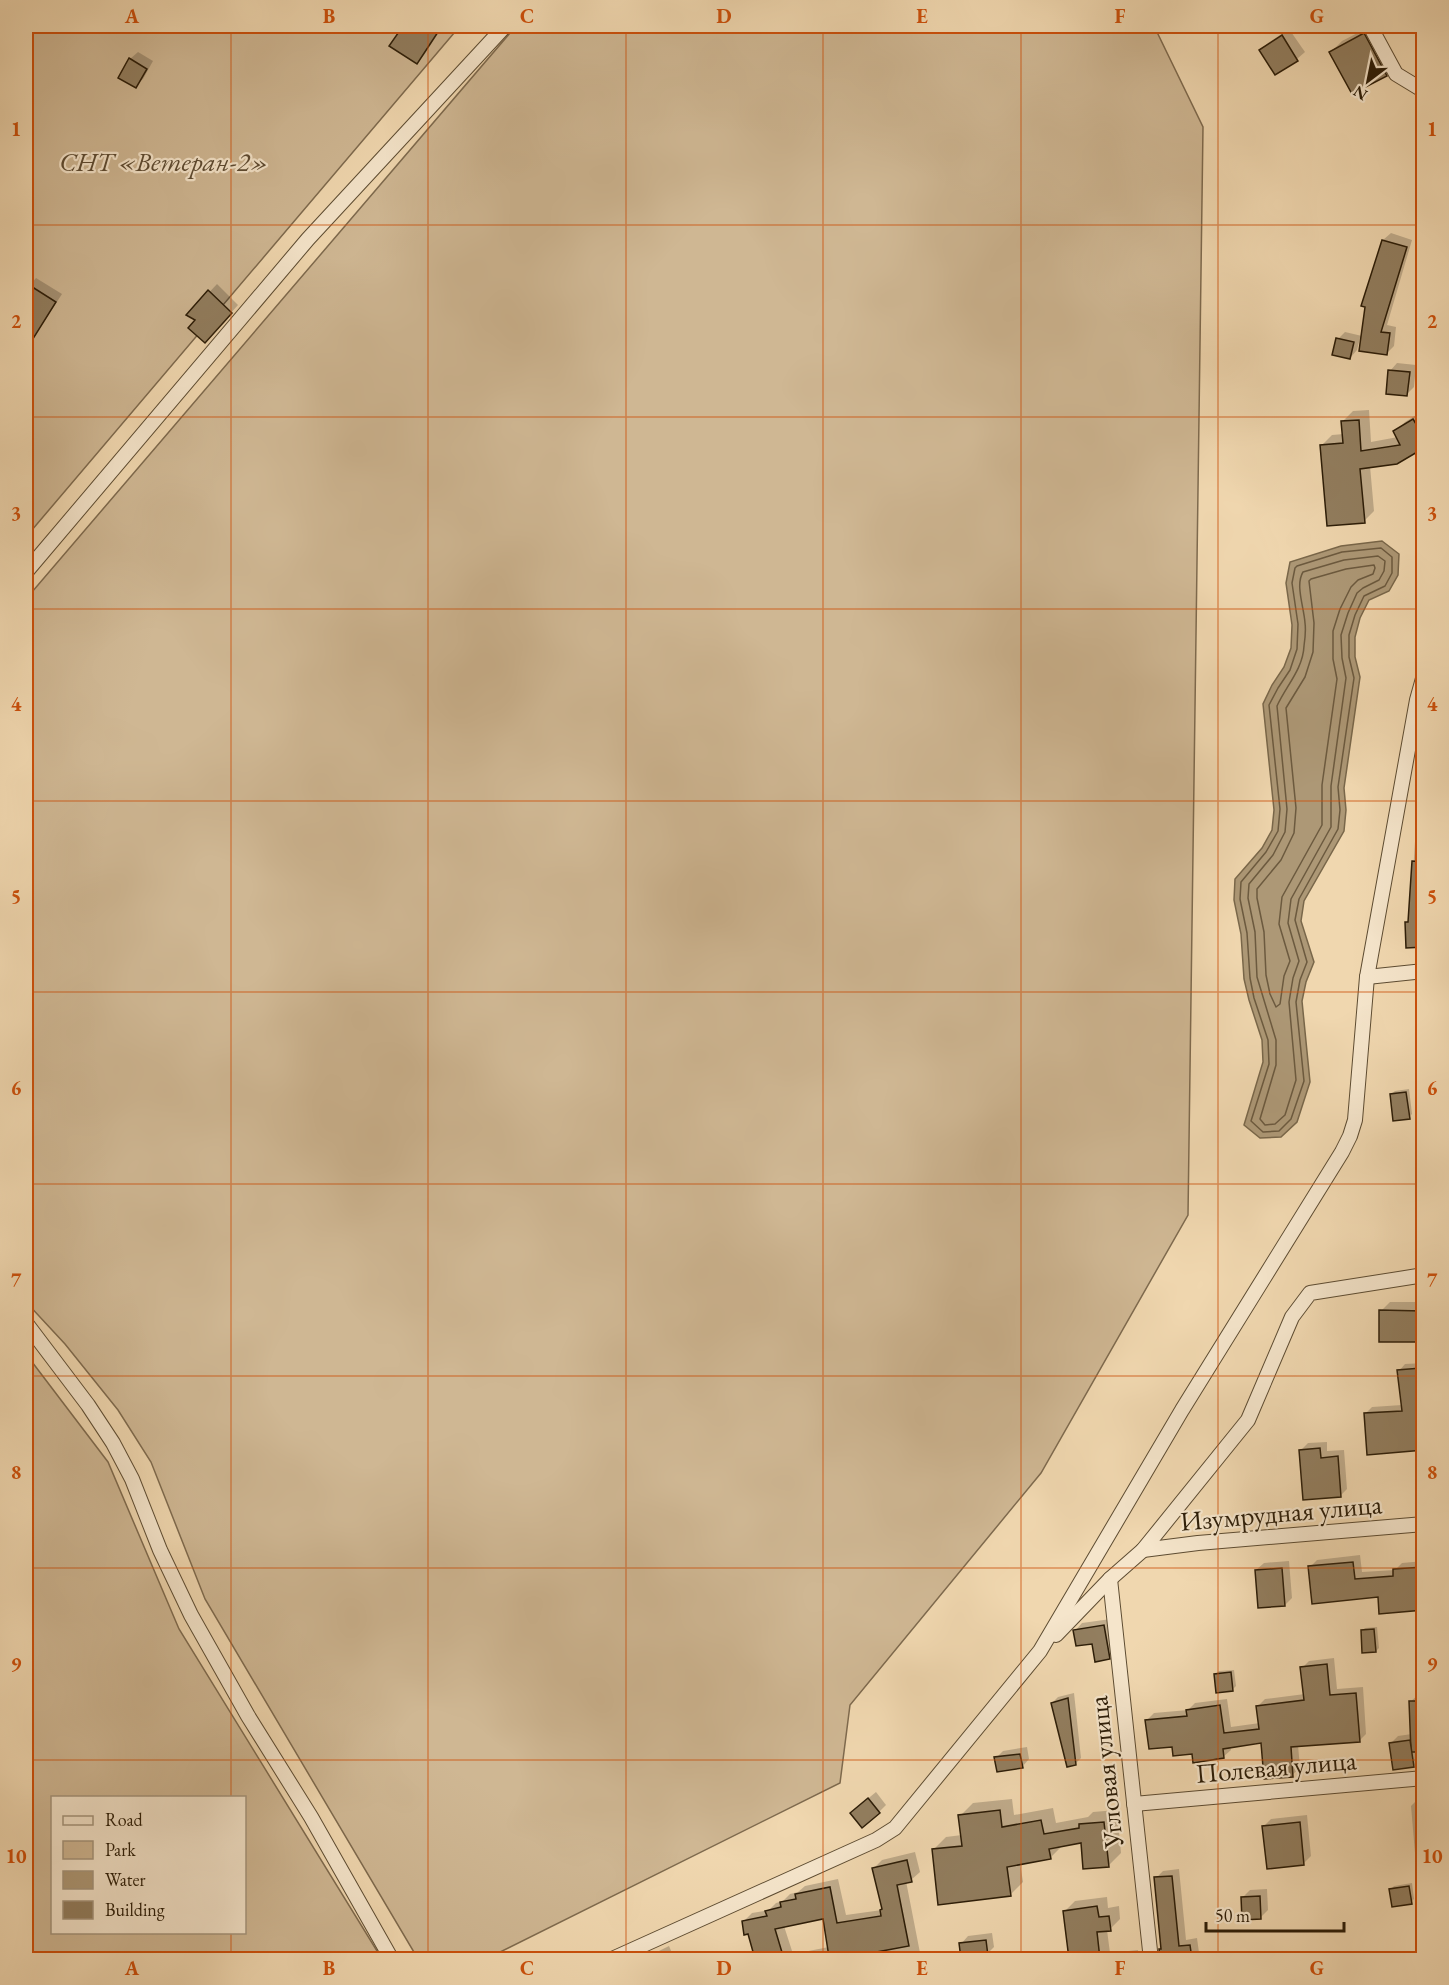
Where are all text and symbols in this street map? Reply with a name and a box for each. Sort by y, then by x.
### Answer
text: A [124,3,140,29]
text: B [323,3,335,29]
text: C [520,3,534,29]
text: D [716,3,732,29]
text: E [916,3,928,29]
text: F [1115,3,1126,29]
text: G [1310,3,1324,29]
north arrow [1338,51,1398,111]
text: N [1349,81,1371,106]
text: 1 [11,116,21,142]
text: 1 [1427,116,1437,142]
park label: СНТ «Ветеран-2» [59,144,269,179]
text: 2 [11,308,22,334]
text: 2 [1427,308,1438,334]
text: 3 [11,500,21,526]
text: 3 [1427,500,1437,526]
text: 4 [11,691,22,717]
text: 4 [1427,691,1438,717]
text: 5 [11,883,21,909]
text: 5 [1427,883,1437,909]
text: 6 [11,1075,22,1101]
text: 6 [1427,1075,1438,1101]
text: 7 [11,1267,22,1293]
text: 7 [1427,1267,1438,1293]
text: 8 [11,1459,21,1485]
text: 8 [1427,1459,1437,1485]
street label: Изумрудная улица [1179,1486,1384,1539]
text: 9 [11,1651,22,1677]
text: 9 [1427,1651,1438,1677]
street label: Угловая улица [1080,1694,1131,1851]
street label: Полевая улица [1194,1742,1358,1791]
legend [51,1796,246,1934]
text: Road [105,1808,144,1831]
text: Park [105,1838,136,1861]
text: 10 [5,1843,27,1869]
text: 10 [1421,1843,1443,1869]
text: Water [105,1868,146,1891]
scale bar [1206,1895,1344,1933]
text: Building [105,1898,165,1921]
text: 50 m [1215,1904,1250,1927]
text: A [124,1955,140,1981]
text: B [323,1955,335,1981]
text: C [520,1955,534,1981]
text: D [716,1955,732,1981]
text: E [916,1955,928,1981]
text: F [1115,1955,1126,1981]
text: G [1310,1955,1324,1981]

